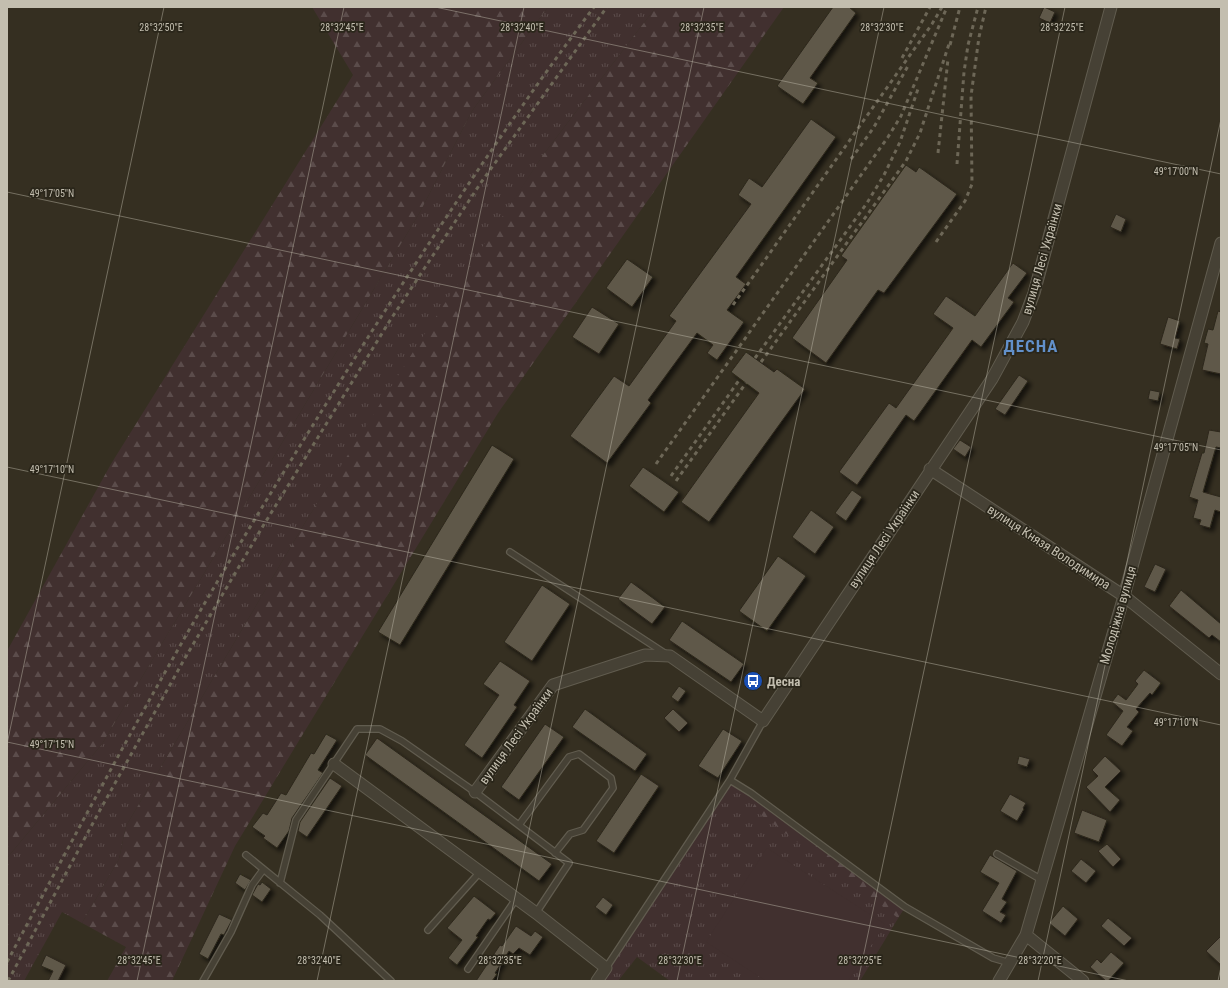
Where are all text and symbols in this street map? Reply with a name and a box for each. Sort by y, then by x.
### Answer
text: 28°32'50"E [139,22,183,33]
text: 28°32'45"E [320,22,364,33]
text: 28°32'40"E [500,22,544,33]
text: 28°32'35"E [680,22,724,33]
text: 28°32'30"E [860,22,904,33]
text: 28°32'25"E [1040,22,1084,33]
text: 49°17'00"N [1154,166,1198,177]
text: 49°17'05"N [30,188,74,199]
street label: вулиця Лесі Українки [1019,202,1065,316]
district label: ДЕСНА [1004,336,1058,356]
text: 49°17'05"N [1154,442,1198,453]
text: 49°17'10"N [30,464,74,475]
street label: вулиця Лесі Українки [846,487,922,591]
street label: вулиця Князя Володимира [985,502,1113,592]
street label: Молодіжна вулиця [1097,564,1139,666]
bus stop icon: Десна [742,670,764,692]
place label: Десна [767,674,800,689]
street label: вулиця Лесі Українки [476,685,556,787]
text: 49°17'10"N [1154,717,1198,728]
text: 49°17'15"N [30,739,74,750]
text: 28°32'45"E [117,955,161,966]
text: 28°32'40"E [297,955,341,966]
text: 28°32'35"E [478,955,522,966]
text: 28°32'30"E [658,955,702,966]
text: 28°32'25"E [838,955,882,966]
text: 28°32'20"E [1018,955,1062,966]

